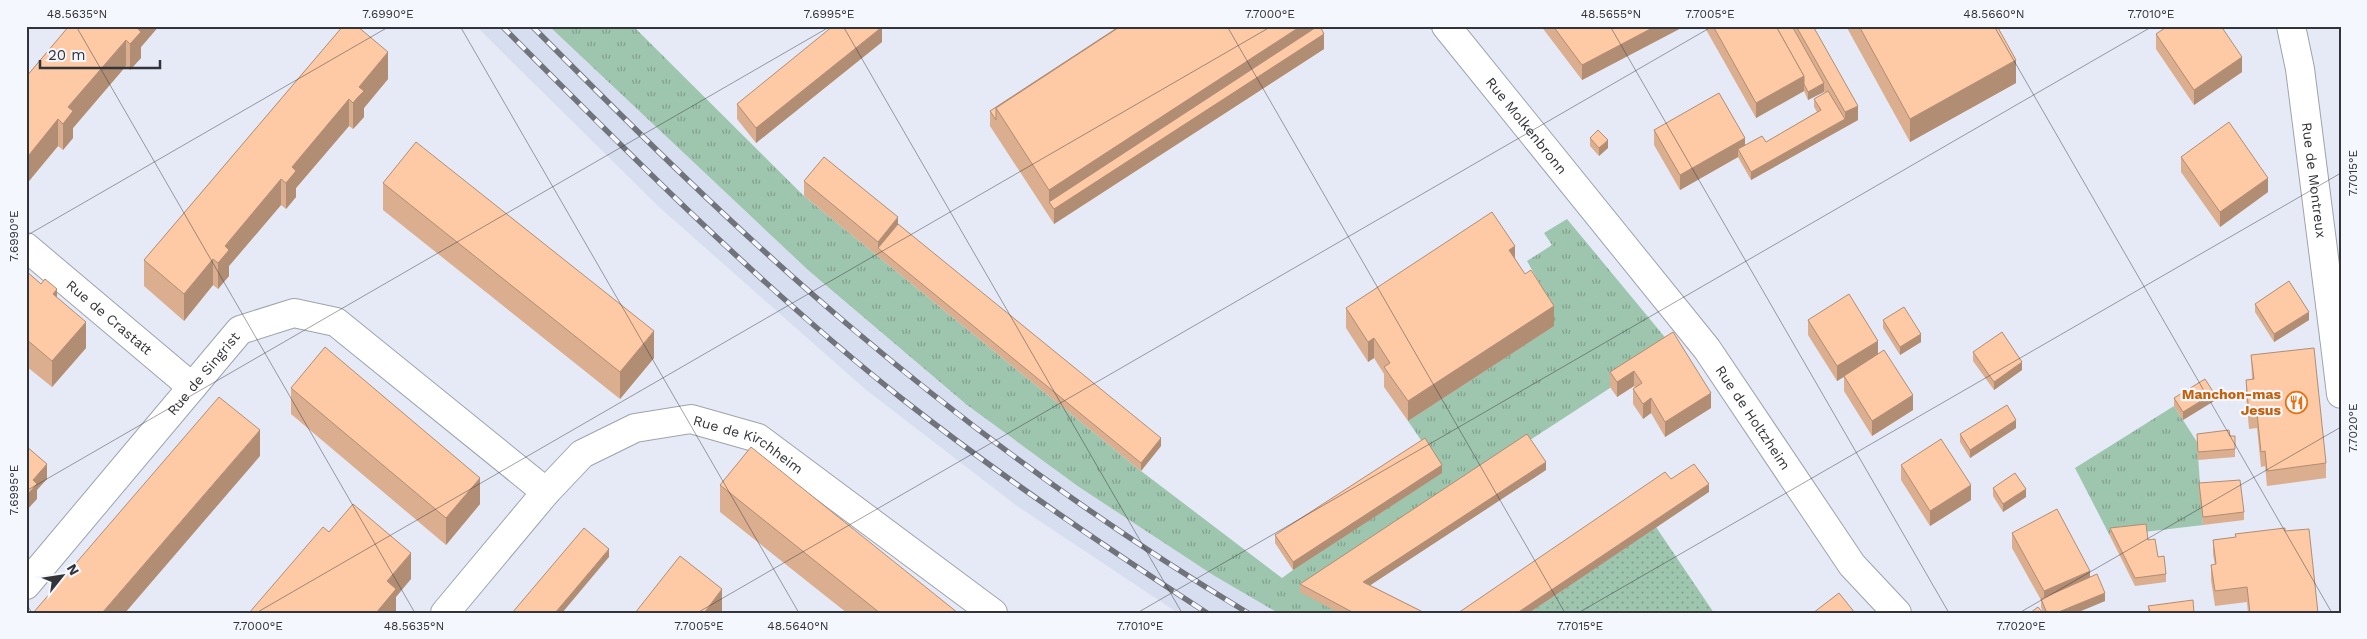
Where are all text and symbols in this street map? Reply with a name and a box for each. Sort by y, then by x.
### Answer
text: 48.5635°N [47,7,107,21]
text: 7.6990°E [362,7,414,21]
text: 7.6995°E [804,7,855,21]
text: 7.7000°E [1245,7,1295,21]
text: 48.5655°N [1581,7,1641,21]
text: 7.7005°E [1685,7,1735,21]
text: 48.5660°N [1963,7,2025,21]
text: 7.7010°E [2127,7,2175,21]
scale bar [40,38,160,70]
text: 20 m [48,46,86,64]
street label: Rue Molkenbronn [1483,74,1570,177]
street label: Rue de Montreux [2299,121,2329,239]
text: 7.7015°E [2346,149,2360,196]
text: 7.6990°E [7,210,21,262]
street label: Rue de Crastatt [63,277,156,358]
street label: Rue de Singrist [164,329,243,418]
street label: Rue de Holtzheim [1712,363,1794,473]
place label: Manchon-mas Jesus [2182,386,2282,418]
restaurant icon: Manchon-mas Jesus [2285,390,2309,414]
text: 7.7020°E [2346,403,2360,453]
street label: Rue de Kirchheim [691,412,806,477]
text: 7.6995°E [7,464,21,515]
north arrow [38,552,88,602]
text: N [64,561,83,578]
text: 7.7000°E [233,619,283,633]
text: 48.5635°N [384,619,444,633]
text: 7.7005°E [674,619,724,633]
text: 48.5640°N [767,619,829,633]
text: 7.7010°E [1116,619,1164,633]
text: 7.7015°E [1557,619,1604,633]
text: 7.7020°E [1996,619,2046,633]

